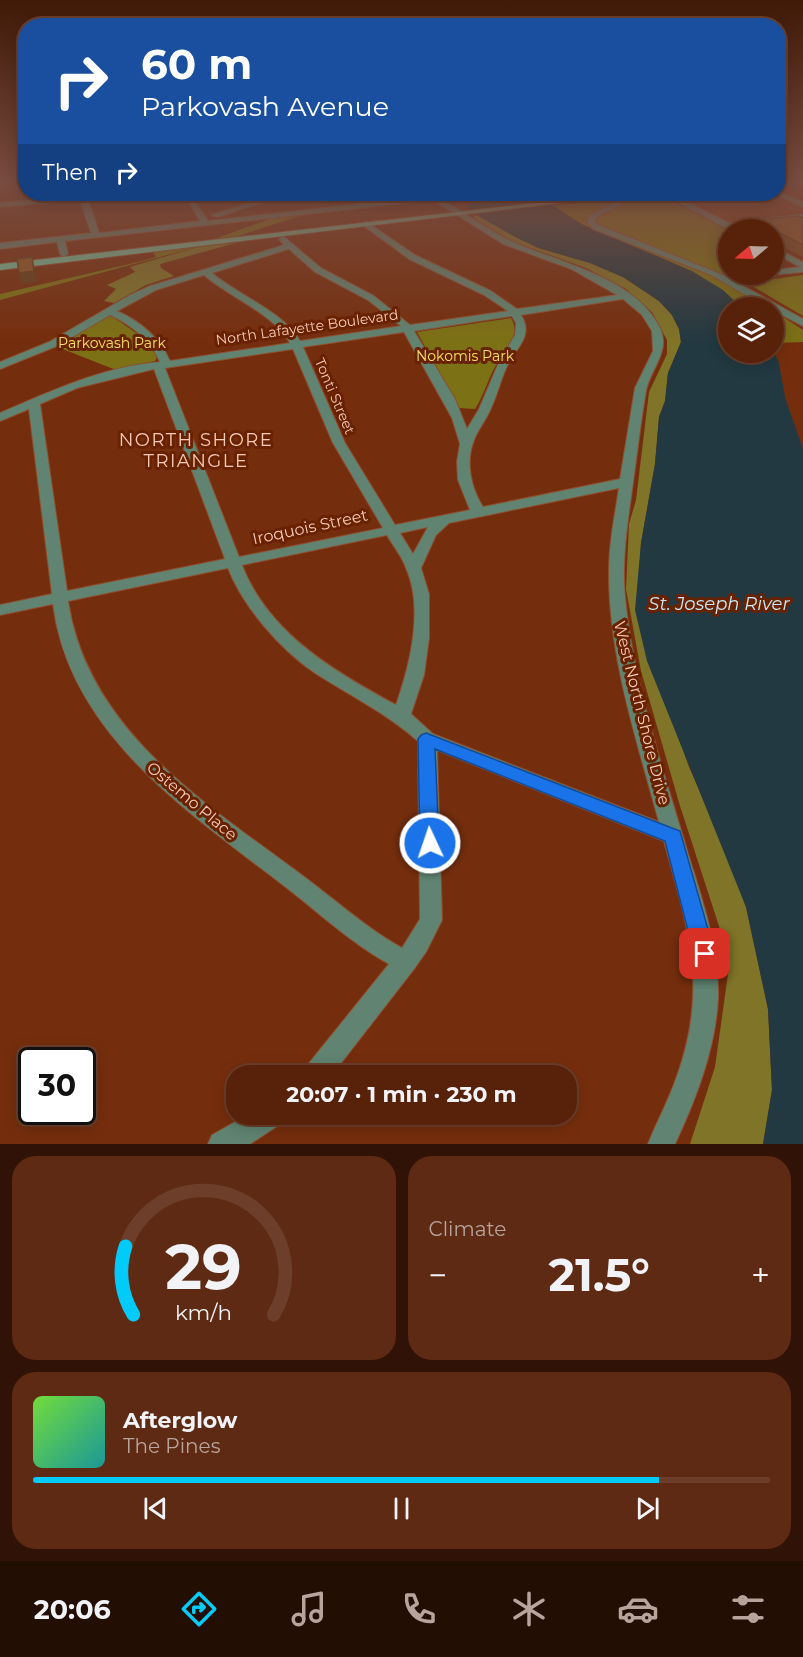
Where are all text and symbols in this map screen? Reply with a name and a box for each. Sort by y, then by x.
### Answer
text: 60 m [141,38,252,90]
icon: right [42,42,120,120]
text: Parkovash Avenue [141,90,389,123]
icon: right [110,156,143,189]
text: Then [42,159,98,186]
north arrow [718,219,784,285]
map controls [718,219,784,363]
button: layers [718,297,784,363]
street label: North Lafayette Boulevard [215,305,399,349]
park label: Parkovash Park [58,334,167,352]
park label: Nokomis Park [416,347,515,365]
street label: Tonti Street [311,355,359,437]
district label: NORTH SHORE TRIANGLE [119,429,273,472]
street label: Iroquois Street [251,505,370,548]
water label: St. Joseph River [648,593,790,615]
street label: West North Shore Drive [610,619,674,807]
street label: Ostemo Place [143,758,241,844]
position arrow [398,811,462,875]
pin [679,928,730,979]
icon: arrive [688,937,721,970]
speed limit sign: 30 [18,1047,96,1125]
text: 20:07 · 1 min · 230 m [286,1081,517,1108]
text: Climate [429,1217,506,1241]
text: 29 [165,1229,242,1305]
text: 21.5° [549,1247,650,1302]
text: − [429,1255,447,1295]
text: + [751,1255,770,1295]
text: km/h [175,1299,232,1325]
text: Afterglow [123,1407,237,1434]
text: The Pines [123,1434,220,1458]
icon: previous [139,1492,172,1525]
icon: pause [385,1492,418,1525]
icon: next [631,1492,664,1525]
icon: directions [178,1588,220,1630]
icon: music [288,1588,330,1630]
icon: phone [398,1588,440,1630]
icon: climate [508,1588,550,1630]
icon: car [617,1588,659,1630]
icon: filters [727,1588,769,1630]
text: 20:06 [34,1593,111,1626]

